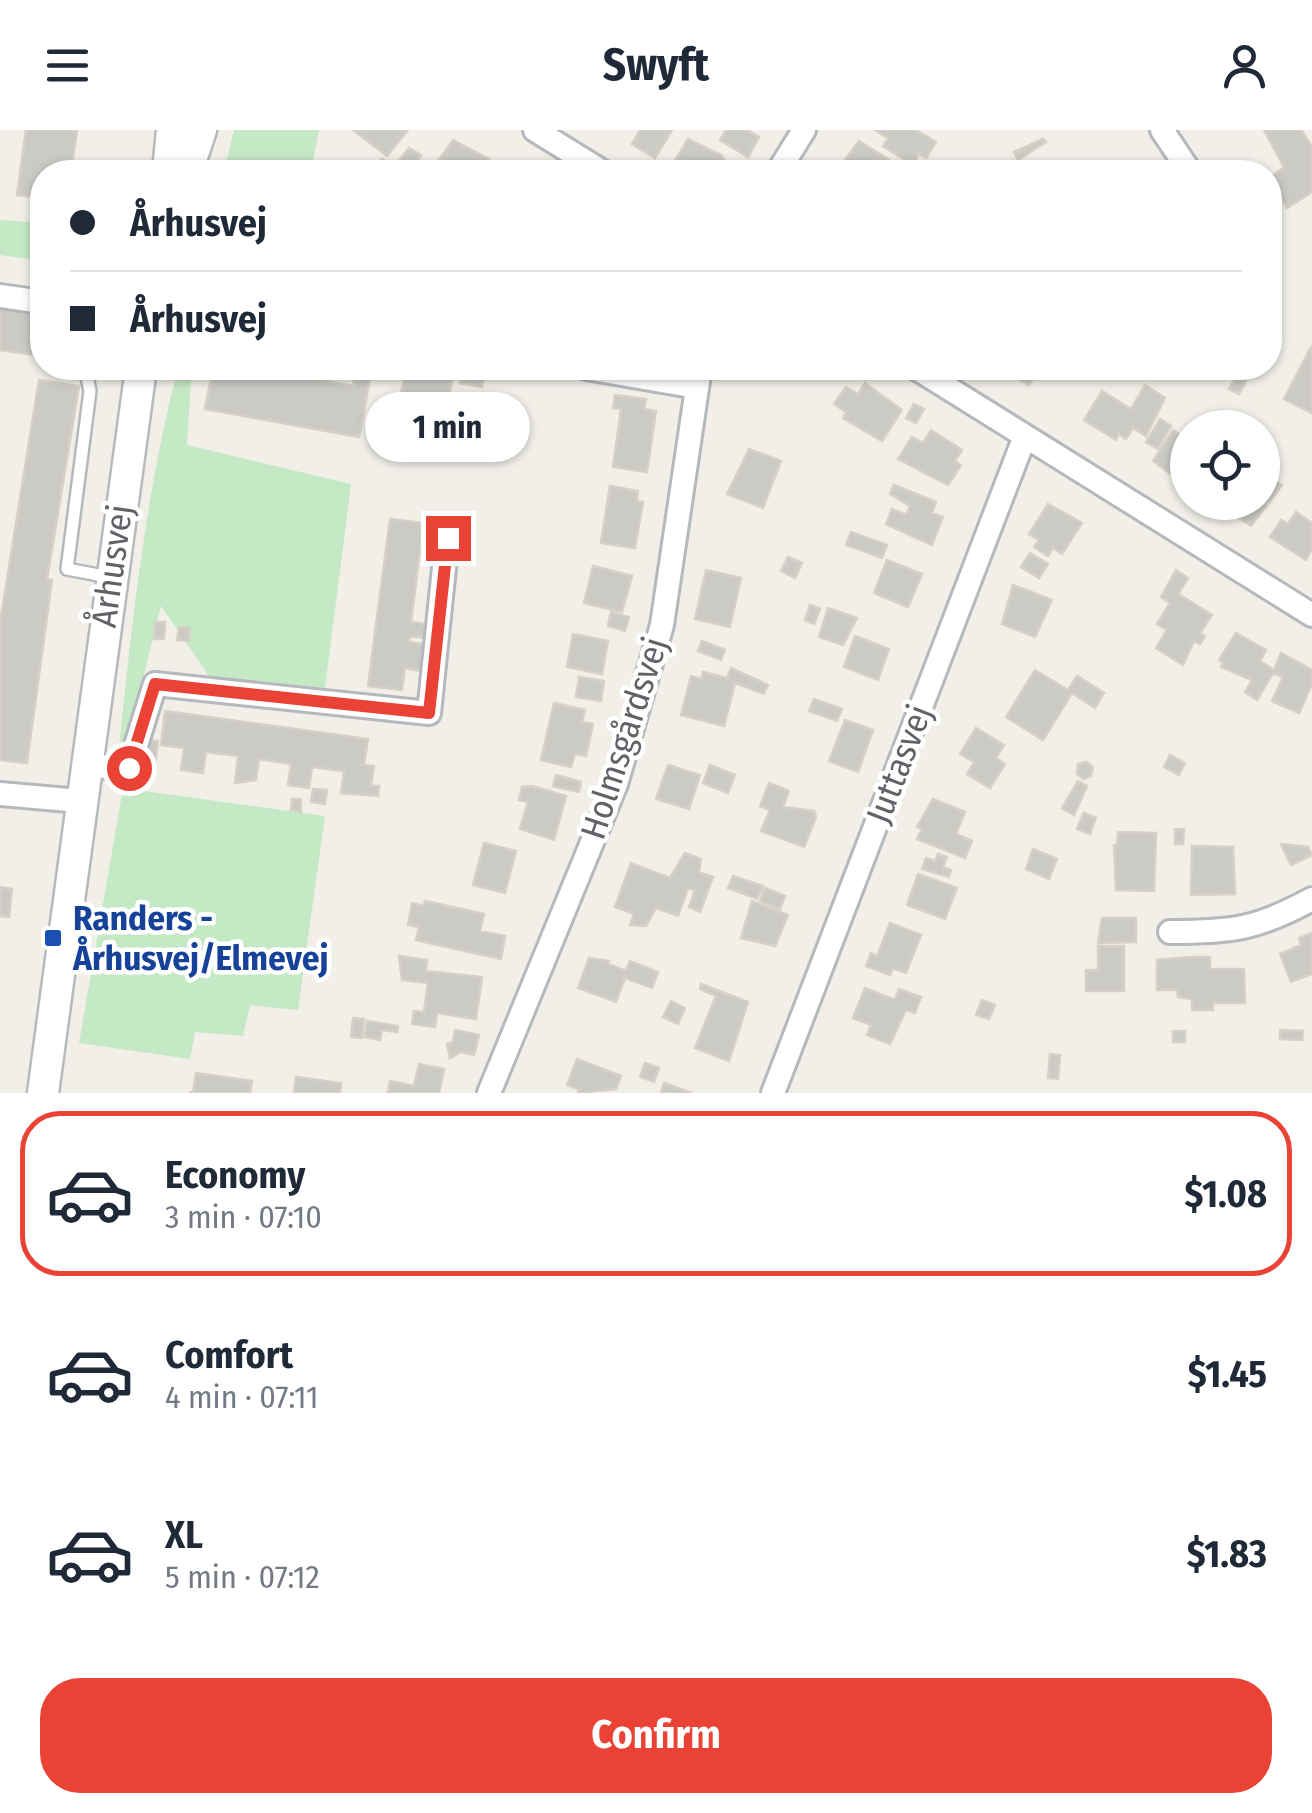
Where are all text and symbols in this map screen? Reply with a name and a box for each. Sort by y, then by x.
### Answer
icon: menu [40,38,95,93]
text: Swyft [603,38,709,92]
icon: person [1217,38,1272,93]
text: Århusvej [130,200,267,246]
text: Århusvej [130,296,267,342]
callout: 1 min [366,393,530,463]
text: 1 min [413,408,482,446]
map controls [1170,410,1280,520]
button: locate [1170,410,1280,520]
street label: Århusvej [82,502,141,630]
route end [426,516,471,561]
street label: Holmsgårdsvej [572,632,676,844]
street label: Juttasvej [857,699,941,829]
route start [107,746,152,791]
place label: Randers - Århusvej/Elmevej [72,897,329,979]
marker: Randers - Århusvej/Elmevej [42,927,64,949]
icon: car [45,1149,135,1239]
text: Economy [165,1152,305,1198]
text: $1.08 [1184,1171,1267,1217]
text: 3 min · 07:10 [165,1198,322,1236]
icon: car [45,1329,135,1419]
text: Comfort [165,1332,293,1378]
text: $1.45 [1188,1351,1267,1397]
text: 4 min · 07:11 [165,1378,318,1416]
icon: car [45,1509,135,1599]
text: XL [165,1512,203,1558]
text: $1.83 [1187,1531,1267,1577]
text: 5 min · 07:12 [165,1558,320,1596]
button: Confirm [40,1678,1272,1793]

